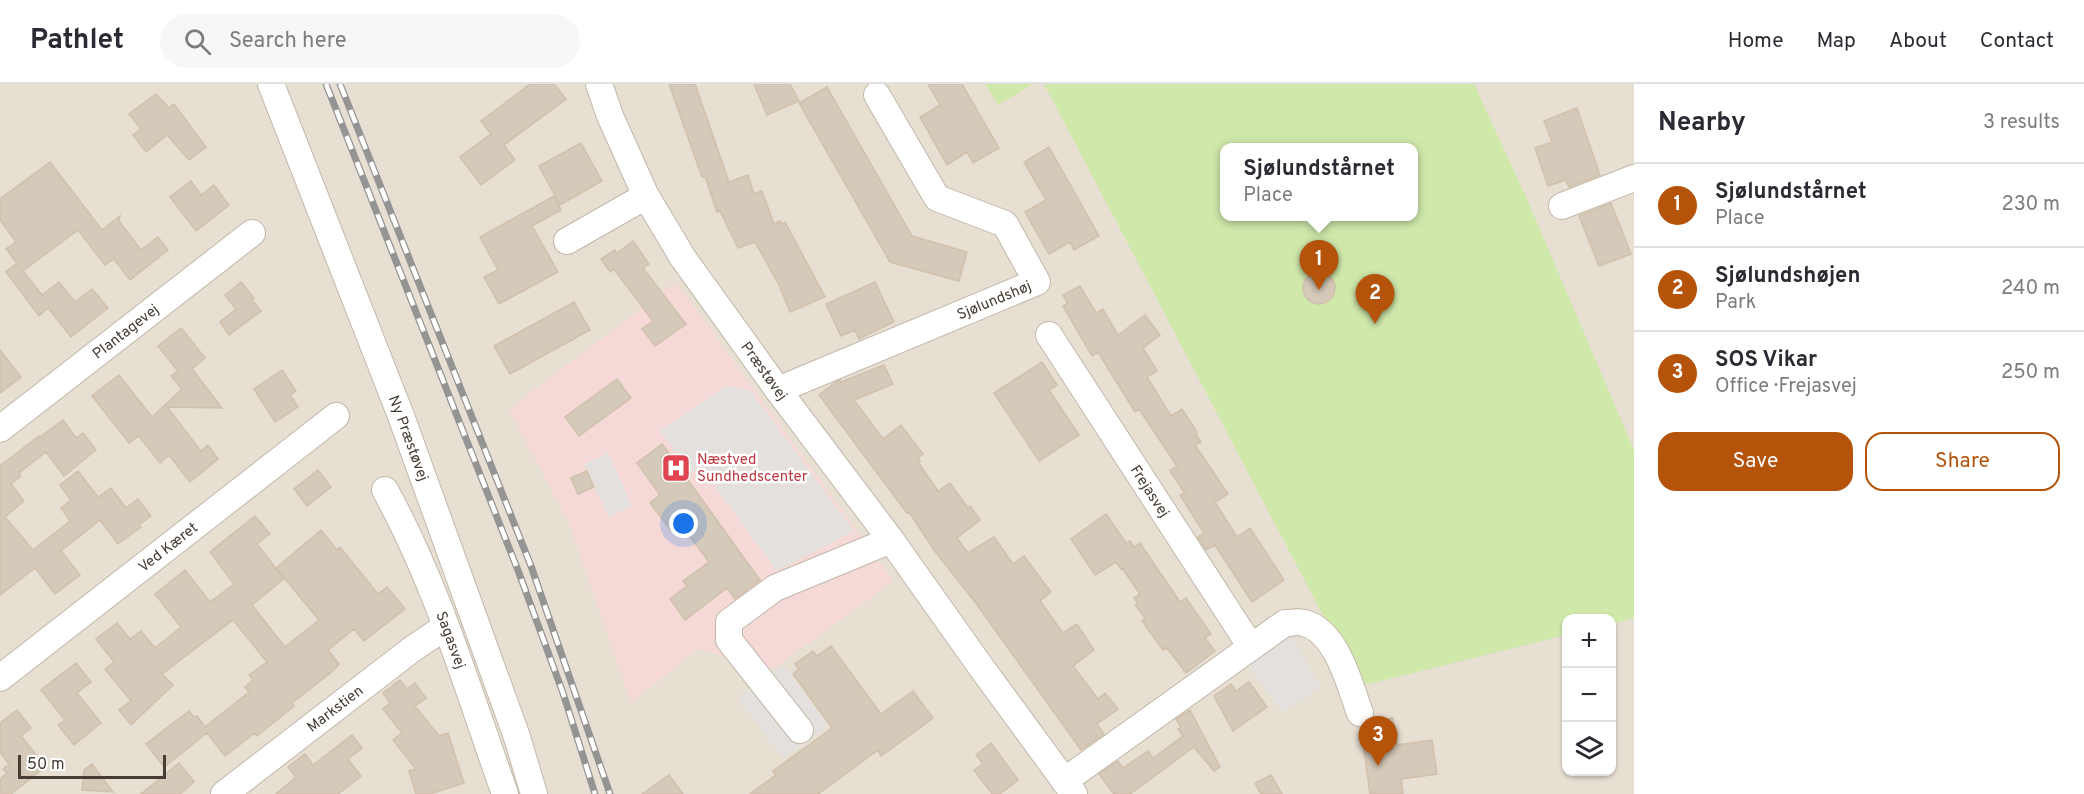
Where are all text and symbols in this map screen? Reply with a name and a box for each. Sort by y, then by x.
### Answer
search box [160,14,580,68]
text: Pathlet [30,23,124,59]
icon: search [181,25,214,58]
text: Search here [229,28,347,55]
text: Home [1728,28,1784,55]
text: Map [1817,28,1856,55]
text: About [1889,28,1947,55]
text: Contact [1980,28,2054,55]
text: Nearby [1658,107,1746,140]
text: 3 results [1983,110,2060,136]
popup [1220,143,1418,221]
text: Sjølundstårnet [1243,156,1395,183]
text: Sjølundstårnet [1715,179,1867,206]
text: Place [1243,183,1293,209]
text: 1 [1674,192,1682,218]
text: 230 m [2001,192,2060,218]
text: Place [1715,206,1765,232]
pin: 1 [1300,240,1338,290]
text: Sjølundshøjen [1715,263,1860,290]
pin: 2 [1356,274,1394,324]
text: 2 [1671,276,1684,302]
text: 240 m [2001,276,2060,302]
street label: Sjølundshøj [955,277,1035,325]
text: Park [1715,290,1756,316]
street label: Plantagevej [89,301,163,364]
street label: Præstøvej [736,339,791,405]
text: SOS Vikar [1715,347,1817,374]
text: 3 [1672,360,1684,386]
text: 250 m [2001,360,2060,386]
text: Office · Frejasvej [1715,374,1857,400]
street label: Ny Præstøvej [383,393,432,484]
button: Save [1658,432,1853,491]
button: Share [1865,432,2060,491]
place label: Næstved Sundhedscenter [697,451,808,487]
hospital icon: Næstved Sundhedscenter [660,452,692,484]
street label: Frejasvej [1125,462,1173,522]
your location [669,509,698,538]
street label: Ved Kæret [135,519,203,577]
street label: Sagasvej [430,609,469,672]
map controls [1562,614,1616,776]
button: + [1562,614,1616,668]
button: − [1562,668,1616,722]
street label: Markstien [304,682,368,737]
pin: 3 [1358,716,1398,766]
button: layers [1562,722,1616,776]
scale bar [18,752,166,780]
text: 50 m [27,755,65,775]

